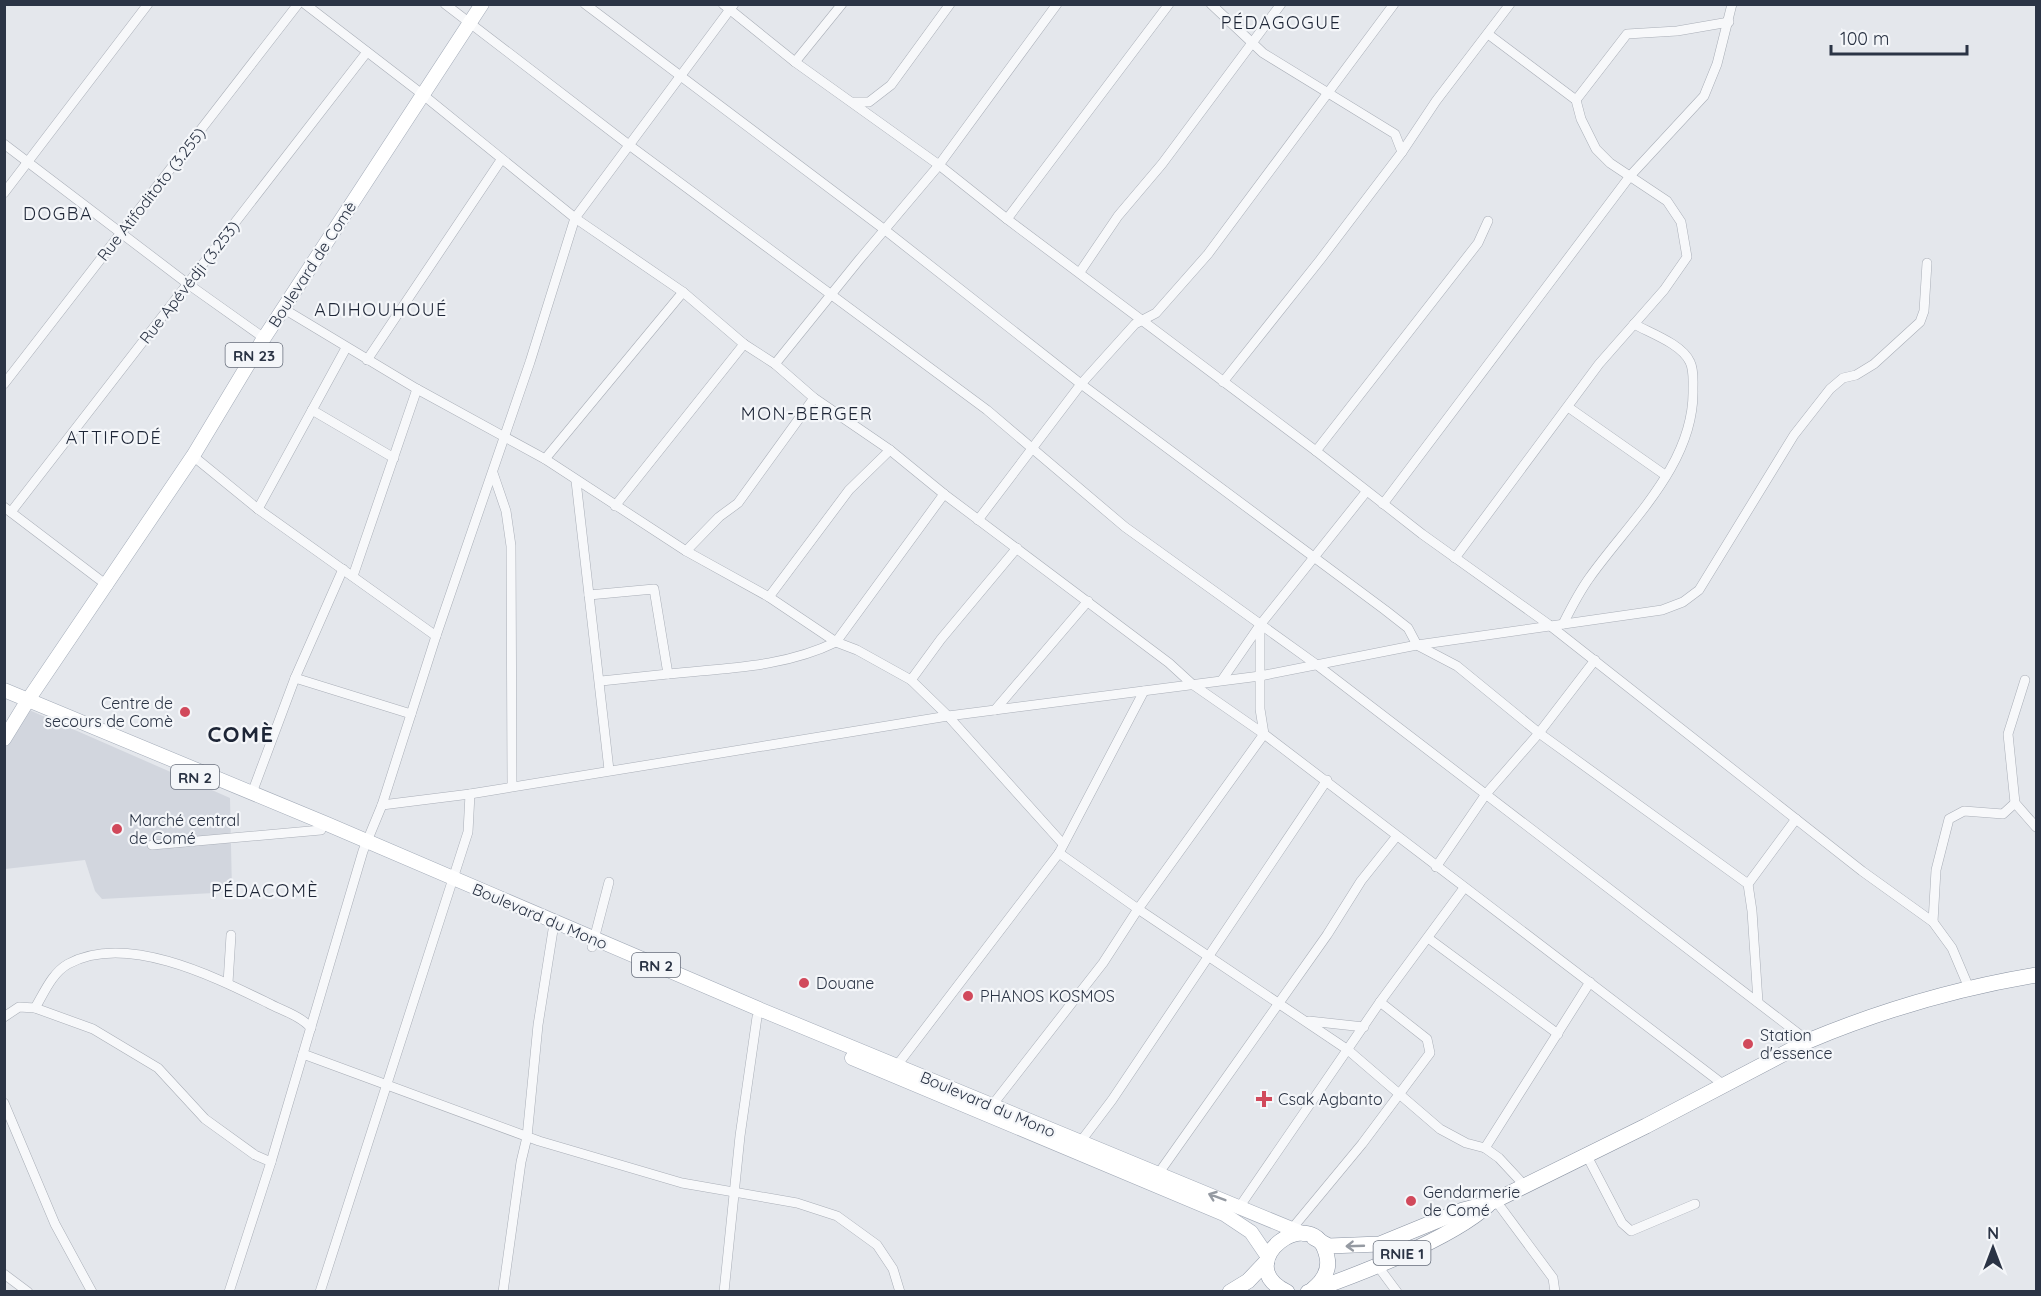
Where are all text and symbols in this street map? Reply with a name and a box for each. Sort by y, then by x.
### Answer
district label: PÉDAGOGUE [1221,11,1341,34]
scale bar [1831,18,1968,56]
text: 100 m [1840,27,1889,50]
street label: Rue Atifoditoto (3.255) [93,123,209,265]
street label: Boulevard de Comè [264,197,360,331]
district label: DOGBA [23,202,93,225]
street label: Rue Apévédji (3.253) [135,217,243,347]
district label: ADIHOUHOUÉ [314,298,448,321]
road number: RN 23 [226,343,282,367]
district label: MON-BERGER [741,402,873,425]
district label: ATTIFODÉ [66,426,162,449]
place label: Centre de secours de Comè [45,693,173,731]
marker: Centre de secours de Comè [178,705,192,719]
district label: COMÈ [207,720,275,748]
road number: RN 2 [171,765,219,789]
place label: Marché central de Comé [129,810,240,848]
marker: Marché central de Comé [110,822,124,836]
street label: Boulevard du Mono [469,878,611,954]
district label: PÉDACOMÈ [211,879,319,902]
road number: RN 2 [632,953,680,977]
place label: Douane [816,973,874,993]
marker: Douane [797,976,811,990]
place label: PHANOS KOSMOS [980,986,1115,1006]
marker: PHANOS KOSMOS [961,989,975,1003]
place label: Station d'essence [1760,1025,1832,1063]
marker: Station d'essence [1741,1037,1755,1051]
street label: Boulevard du Mono [917,1066,1059,1142]
place label: Csak Agbanto [1278,1089,1383,1109]
marker: Csak Agbanto [1255,1090,1273,1108]
place label: Gendarmerie de Comé [1423,1182,1520,1220]
one-way arrow [1208,1191,1227,1202]
marker: Gendarmerie de Comé [1404,1194,1418,1208]
north arrow [1963,1218,2023,1278]
text: N [1987,1223,1999,1243]
one-way arrow [1346,1241,1366,1252]
road number: RNIE 1 [1374,1241,1430,1265]

